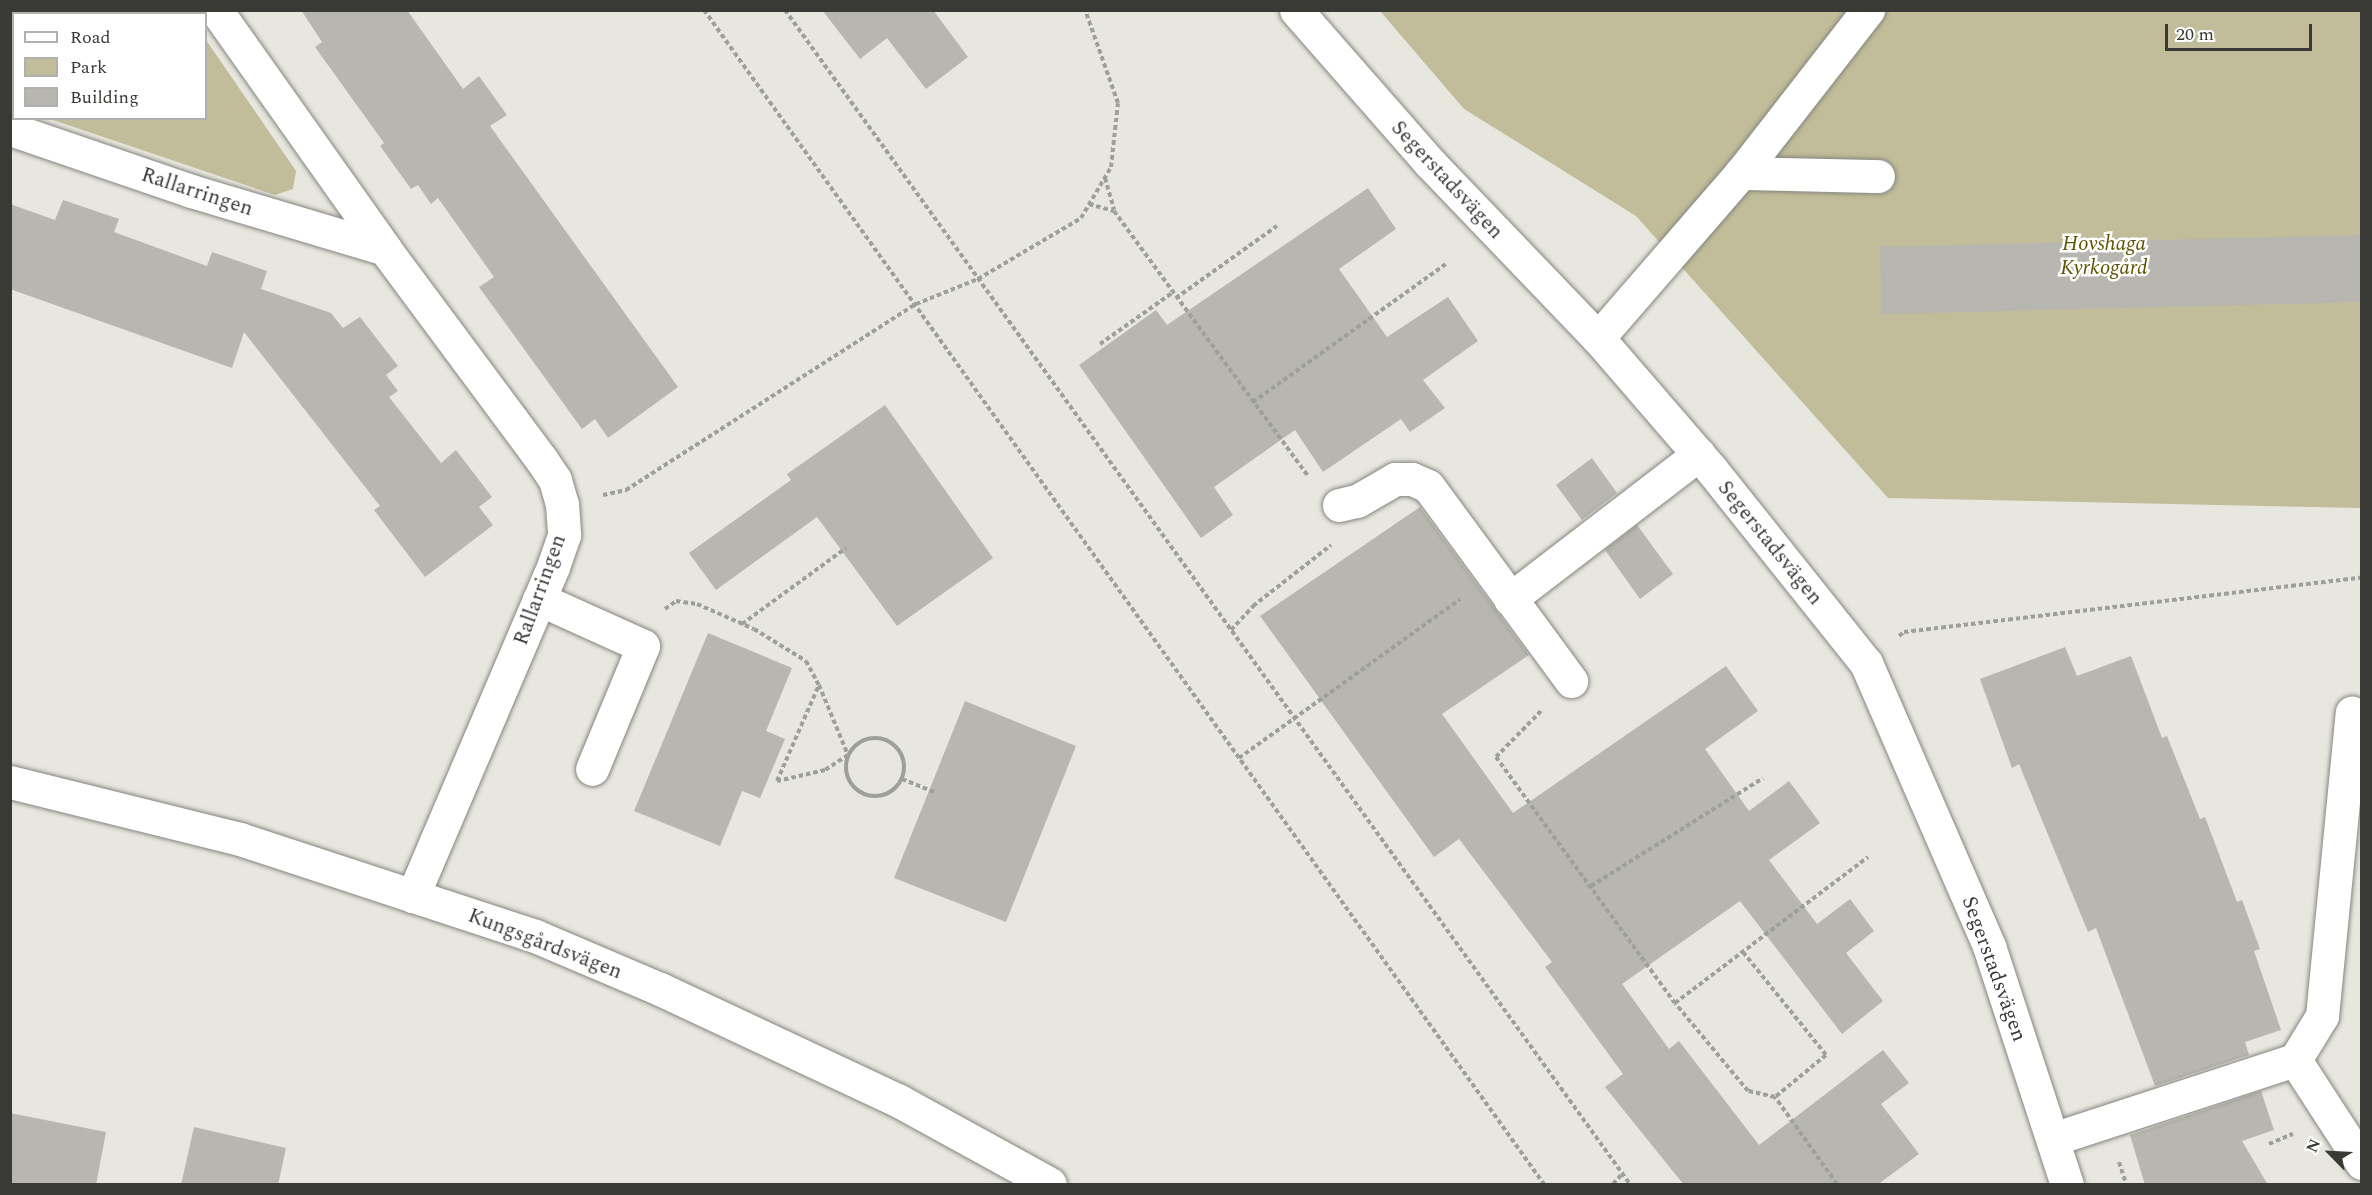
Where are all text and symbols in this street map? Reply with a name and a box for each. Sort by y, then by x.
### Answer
legend [12,12,207,120]
scale bar [2168,12,2315,50]
text: 20 m [2176,21,2214,48]
text: Road [70,24,111,51]
text: Park [70,54,107,81]
text: Building [70,84,139,111]
street label: Segerstadsvägen [1386,116,1508,244]
street label: Rallarringen [138,162,256,222]
park label: Hovshaga Kyrkogård [2060,231,2148,281]
street label: Segerstadsvägen [1712,476,1828,610]
street label: Rallarringen [508,531,572,649]
street label: Segerstadsvägen [1956,893,2032,1045]
street label: Kungsgårdsvägen [464,903,626,985]
north arrow [2300,1123,2360,1183]
text: N [2300,1135,2327,1157]

